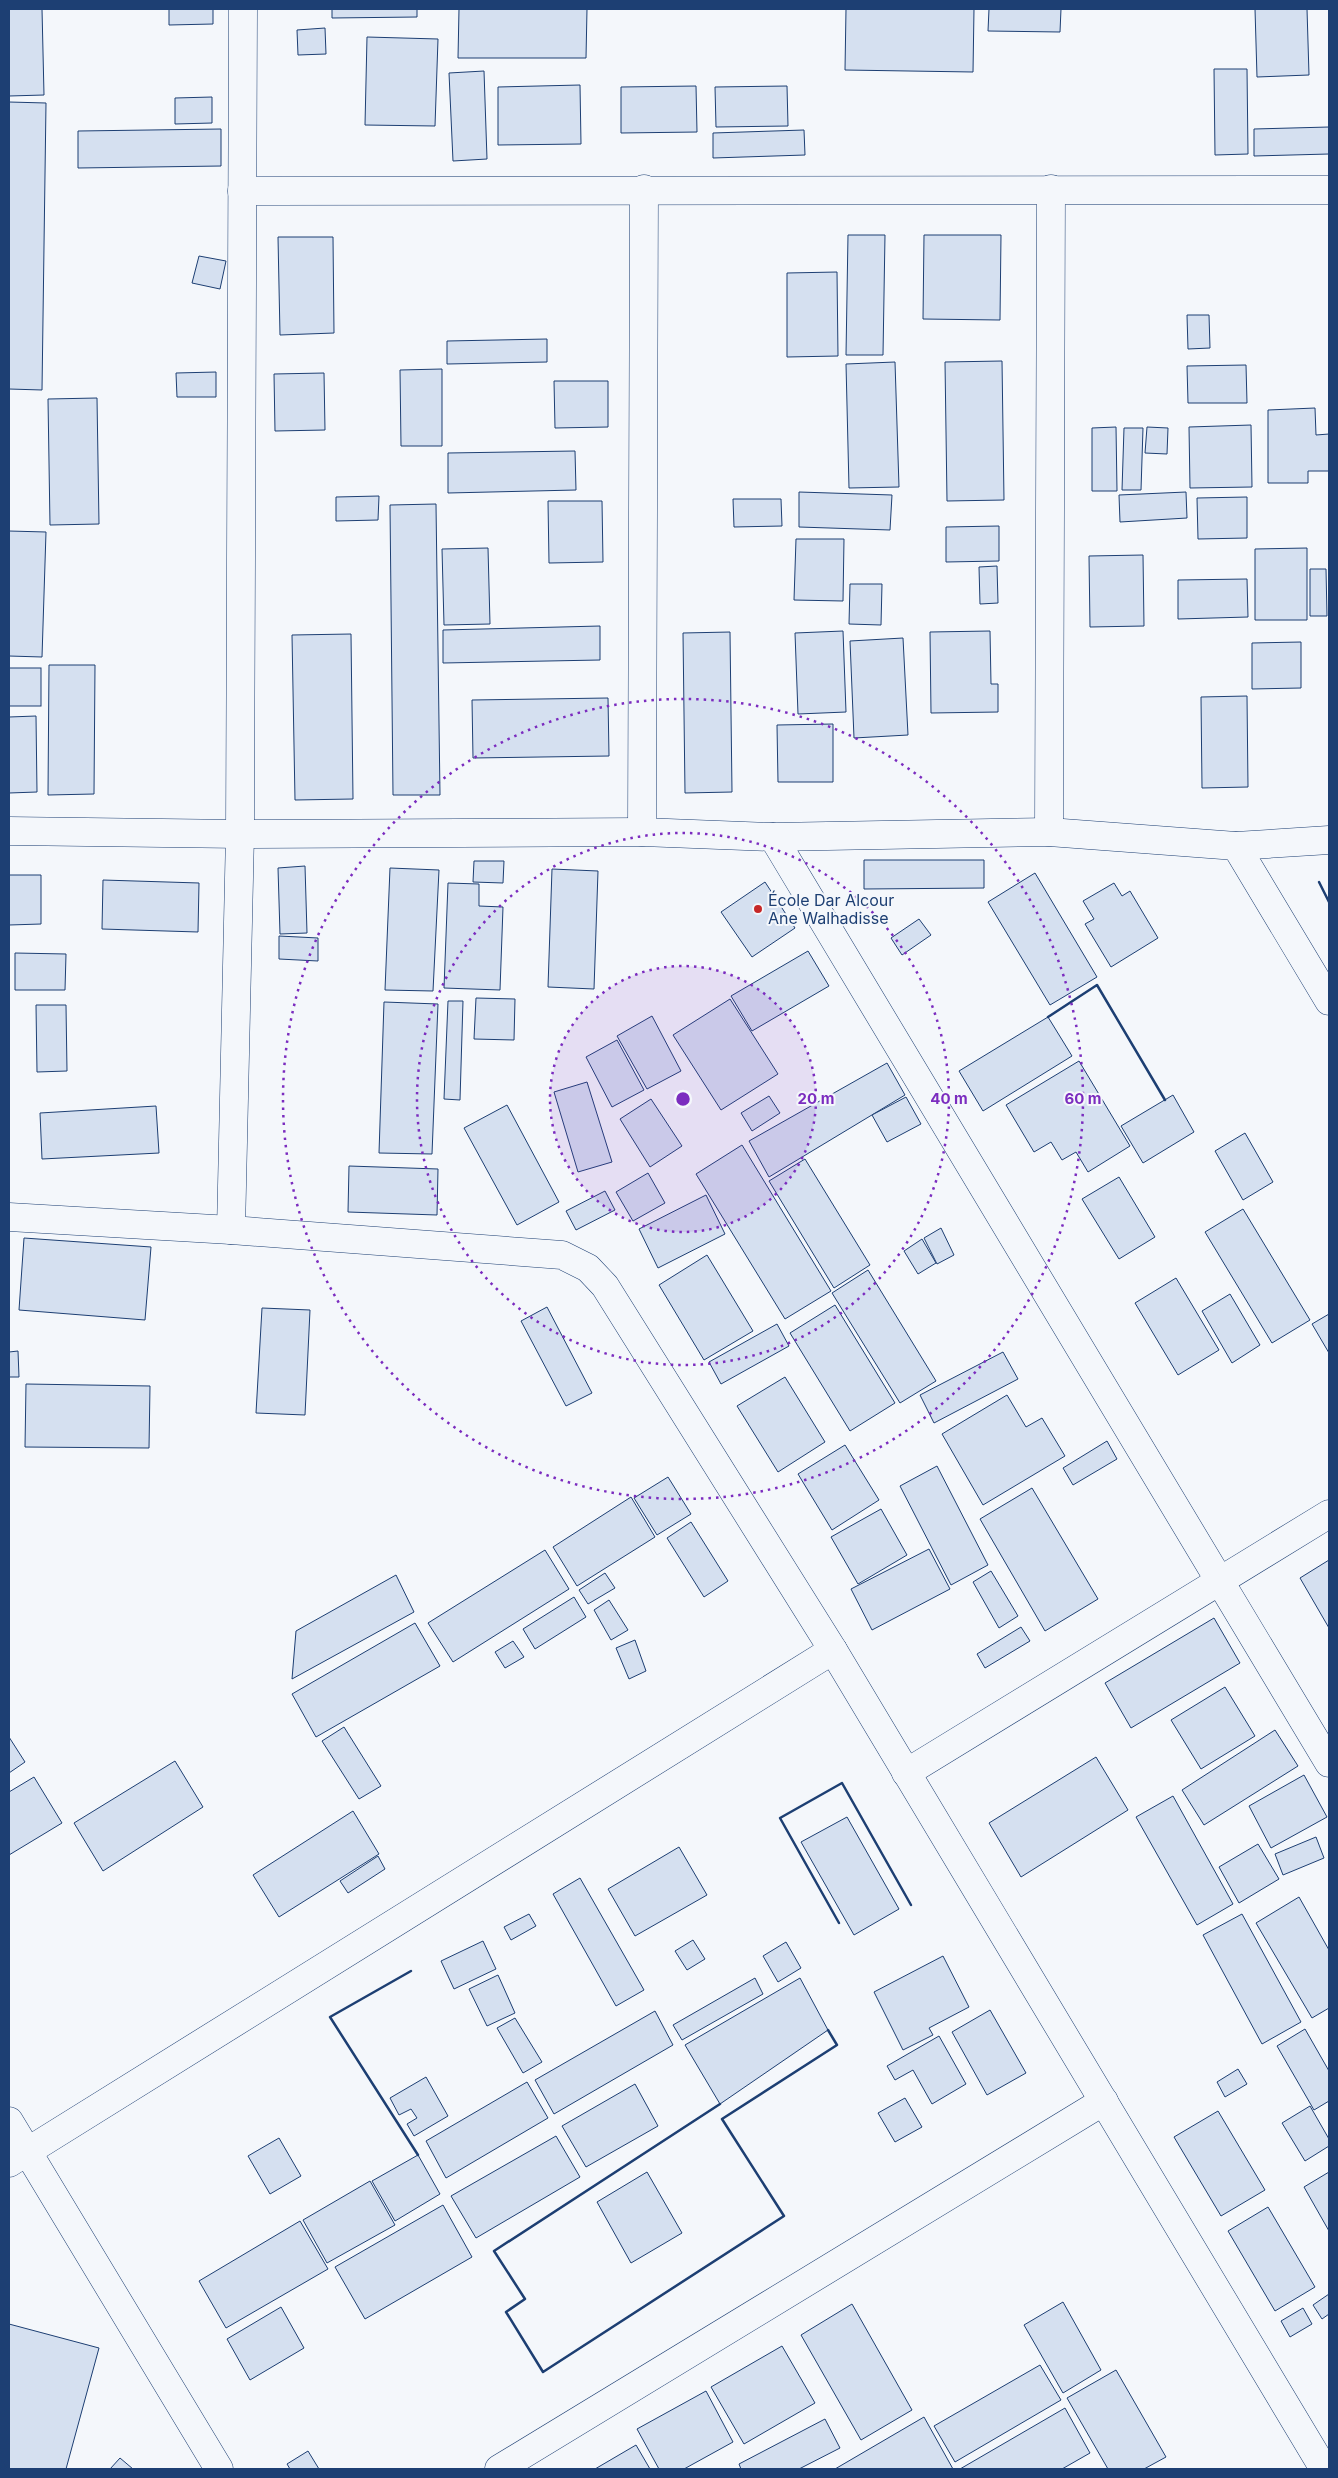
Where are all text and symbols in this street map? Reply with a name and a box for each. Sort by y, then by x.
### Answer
place label: École Dar Alcour Ane Walhadisse [768,890,894,928]
marker: École Dar Alcour Ane Walhadisse [752,903,764,915]
text: 20 m [798,1089,834,1108]
text: 40 m [930,1089,968,1108]
text: 60 m [1064,1089,1102,1108]
centre of rings [674,1090,692,1108]

